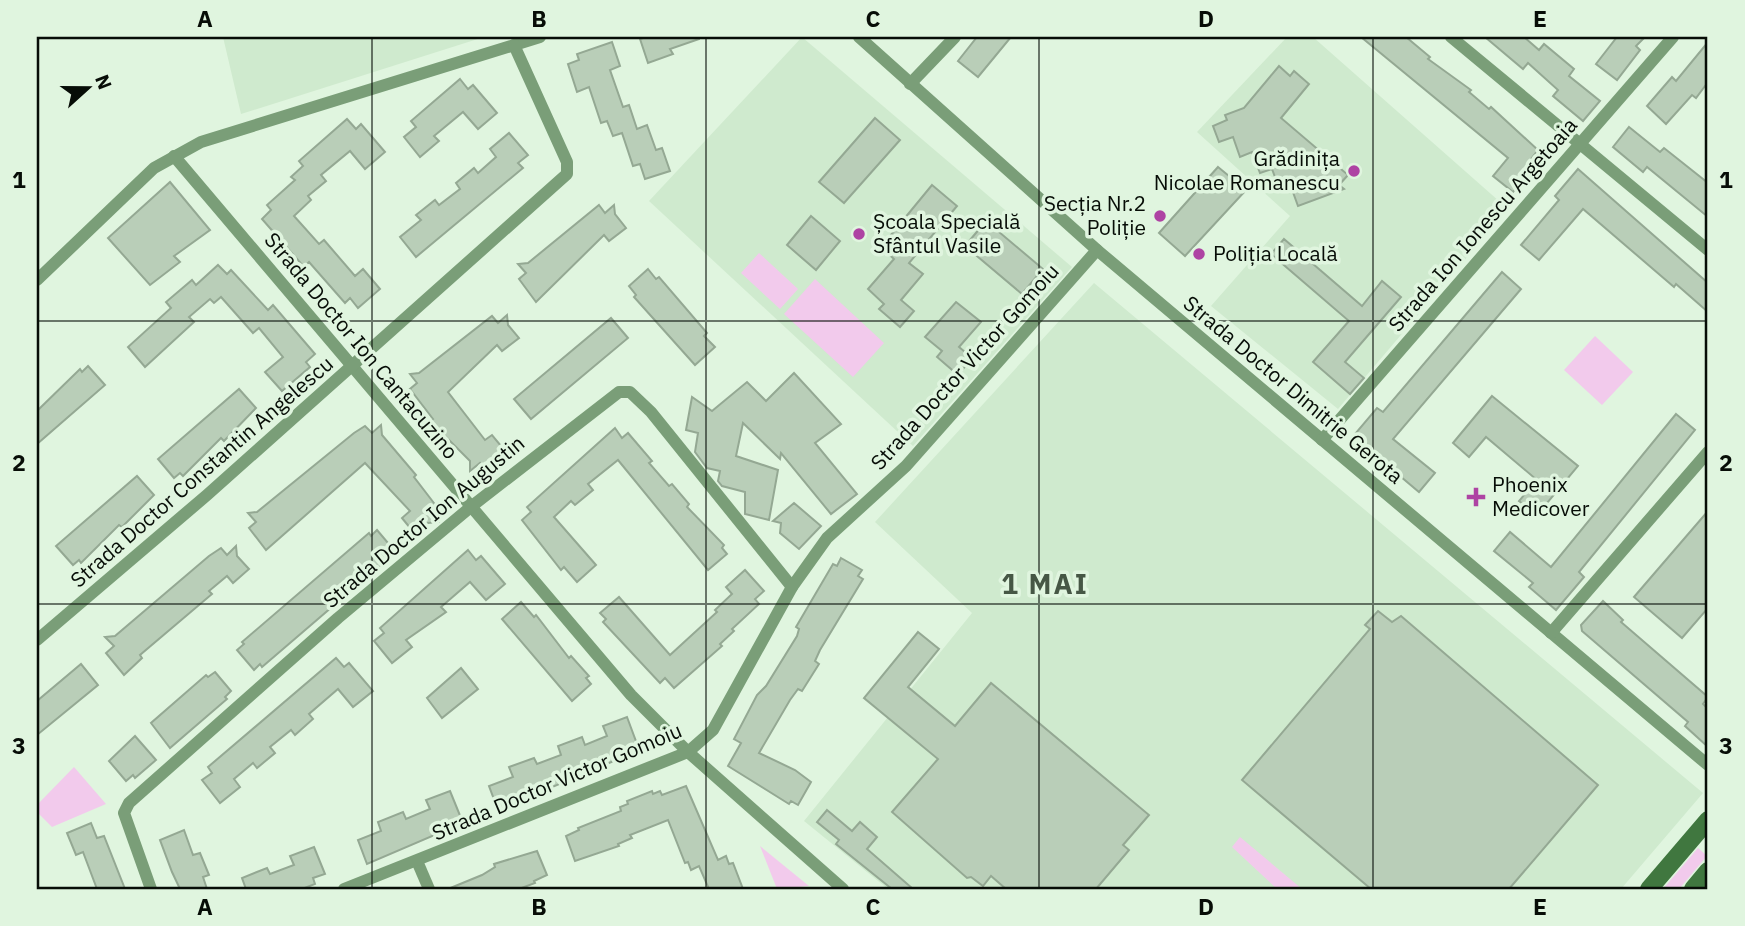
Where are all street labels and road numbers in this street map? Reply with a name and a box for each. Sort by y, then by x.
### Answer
street label: Strada Ion Ionescu Argetoaia [1382,111,1583,337]
street label: Strada Doctor Ion Cantacuzino [259,226,465,465]
street label: Strada Doctor Victor Gomoiu [864,257,1065,476]
street label: Strada Doctor Dimitrie Gerota [1178,289,1409,490]
street label: Strada Doctor Constantin Angelescu [64,349,339,593]
street label: Strada Doctor Ion Augustin [317,429,530,614]
street label: Strada Doctor Victor Gomoiu [427,716,686,846]

